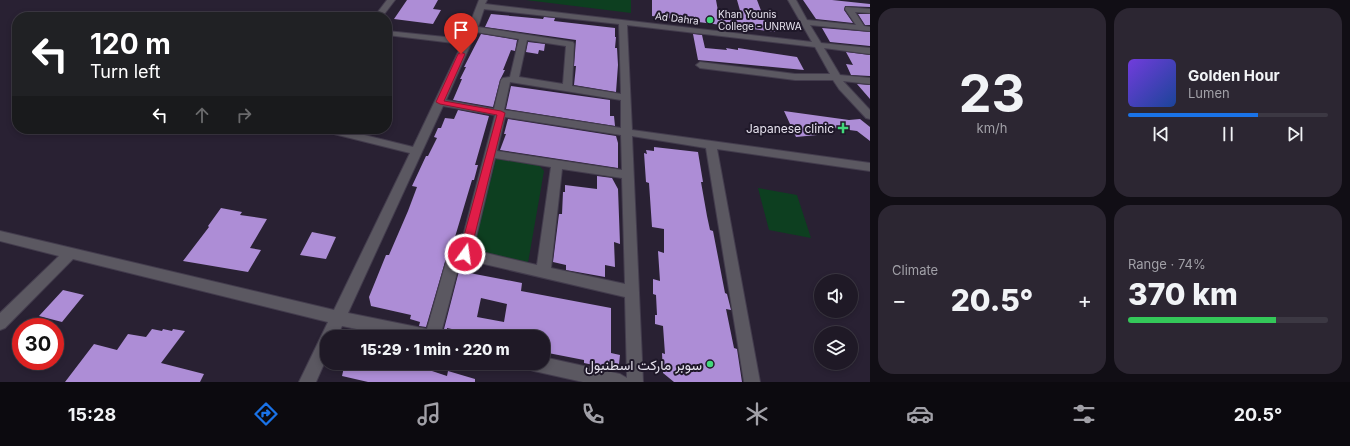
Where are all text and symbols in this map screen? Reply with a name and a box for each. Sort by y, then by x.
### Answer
place label: Khan Younis College - UNRWA [718,8,802,32]
street label: Ad Dahra [654,9,700,27]
pin [444,13,478,54]
marker: Khan Younis College - UNRWA [705,15,715,25]
icon: arrive [450,19,472,41]
text: 120 m [90,27,171,61]
icon: left [24,28,76,80]
text: Turn left [90,61,160,82]
text: 23 [959,62,1025,125]
text: Golden Hour [1188,66,1280,85]
text: Lumen [1188,85,1230,101]
icon: left [149,104,171,126]
icon: ahead [191,104,213,126]
icon: right [233,104,255,126]
text: km/h [977,120,1007,136]
place label: Japanese clinic [746,121,834,136]
marker: Japanese clinic [837,122,849,134]
icon: previous [1150,123,1172,145]
icon: pause [1217,123,1239,145]
icon: next [1284,123,1306,145]
position arrow [444,233,486,275]
text: Range · 74% [1128,256,1206,272]
text: Climate [892,262,938,278]
map controls [814,274,858,370]
button: sound [814,274,858,318]
text: 370 km [1128,276,1238,312]
text: 20.5° [951,282,1033,318]
text: − [892,287,907,313]
text: + [1077,287,1092,313]
speed limit sign: 30 [12,318,64,370]
button: layers [814,326,858,370]
text: 15:29 · 1 min · 220 m [360,340,510,359]
place label: سوبر ماركت اسطنبول [585,356,702,375]
marker: سوبر ماركت اسطنبول [705,359,715,369]
icon: directions [252,400,280,428]
icon: music [415,400,443,428]
icon: phone [579,400,607,428]
icon: climate [743,400,771,428]
icon: car [906,400,934,428]
icon: filters [1070,400,1098,428]
text: 15:28 [68,404,116,425]
text: 20.5° [1234,404,1282,425]

